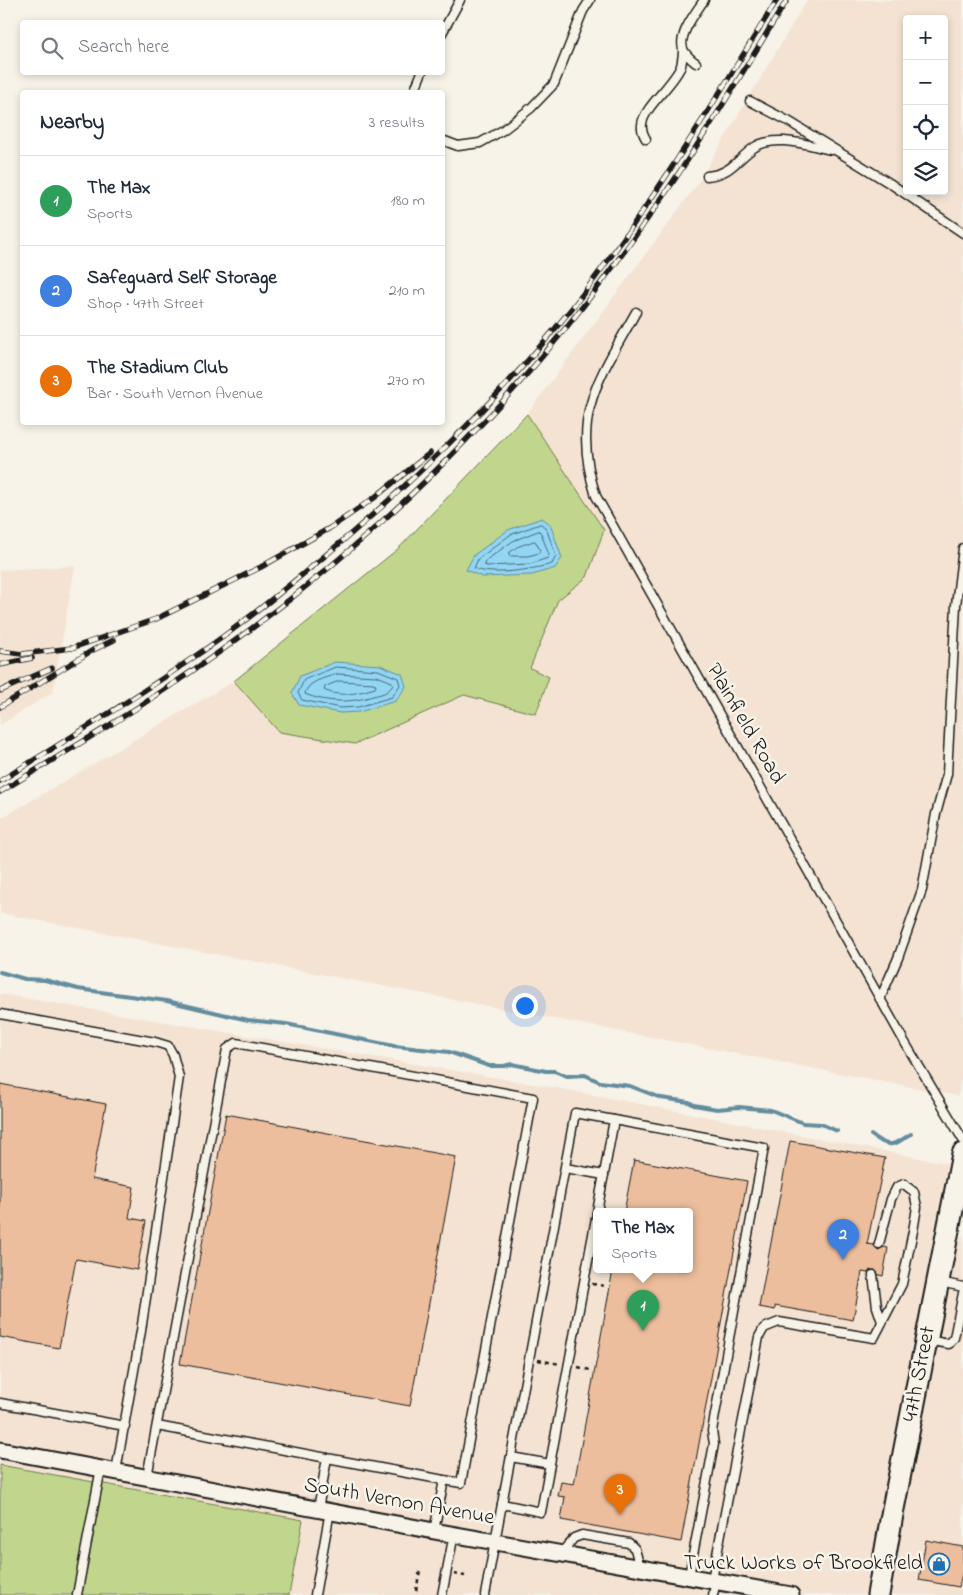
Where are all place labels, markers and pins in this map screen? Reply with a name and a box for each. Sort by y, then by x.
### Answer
pin: 2 [827,1219,859,1260]
pin: 1 [627,1290,659,1331]
pin: 3 [604,1474,636,1515]
place label: Truck Works of Brookfield [684,1548,923,1580]
shop icon: Truck Works of Brookfield [927,1552,951,1576]

